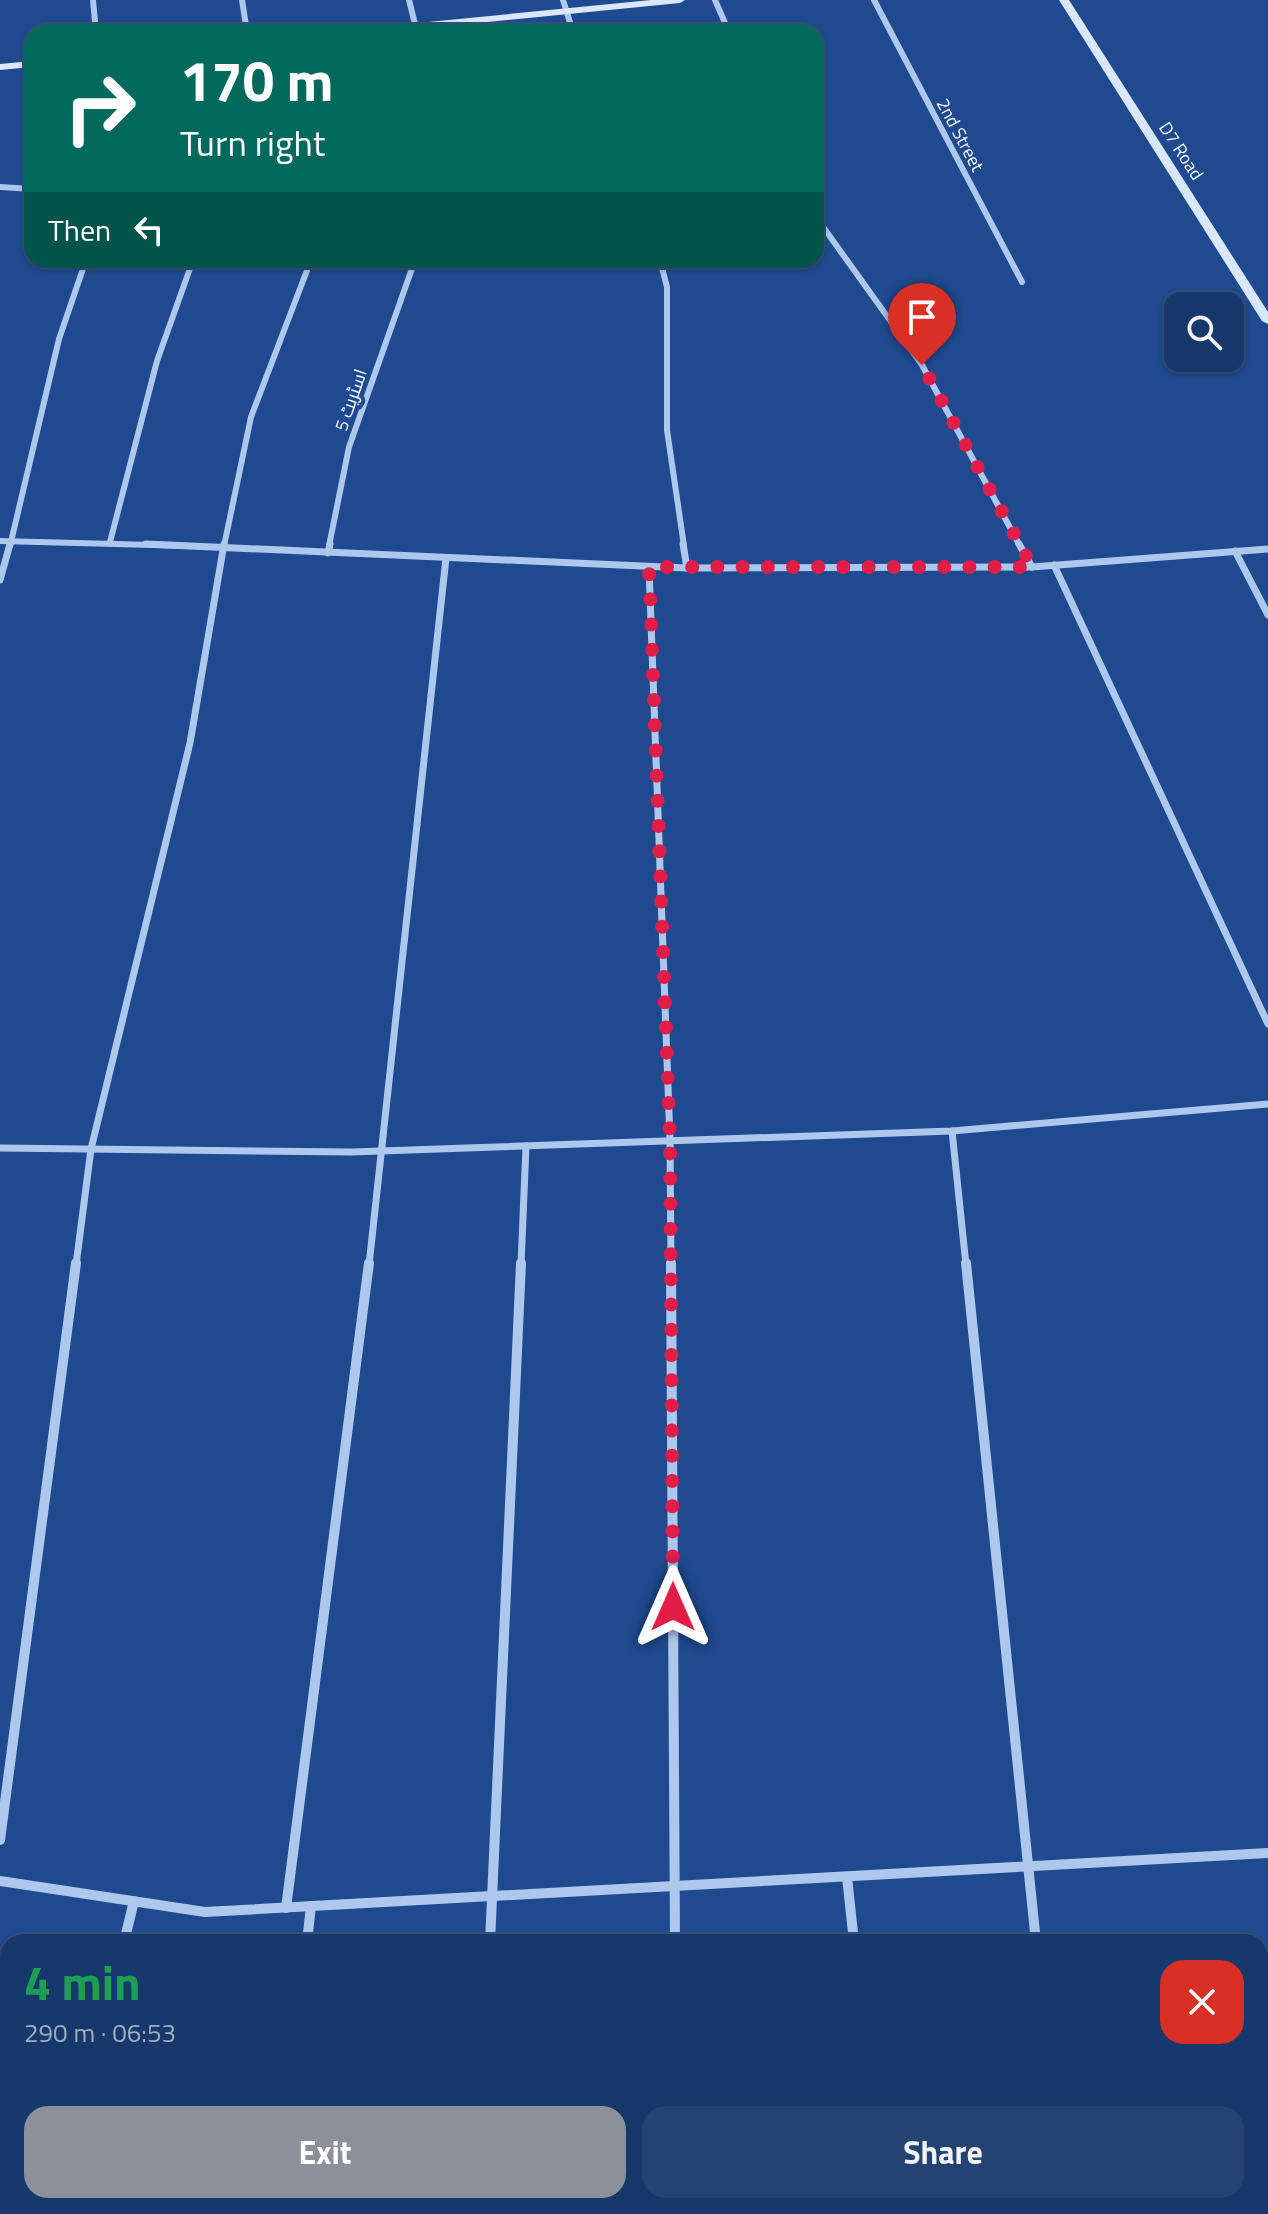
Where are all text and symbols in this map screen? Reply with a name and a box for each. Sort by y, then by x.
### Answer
text: 170 m [180,38,333,123]
icon: right [48,56,152,160]
street label: 2nd Street [930,93,991,177]
text: Turn right [180,115,325,170]
street label: D7 Road [1152,116,1210,185]
text: Then [48,207,111,253]
icon: left [127,208,171,252]
pin [888,283,956,365]
map controls [1164,292,1244,372]
button: search [1164,292,1244,372]
icon: arrive [900,295,944,339]
street label: اسٹریٹ 5 [327,365,374,434]
position arrow [631,1565,715,1649]
text: 4 min [24,1946,141,2019]
button: close [1160,1960,1244,2044]
text: 290 m · 06:53 [24,2013,176,2052]
button: Exit [24,2106,626,2198]
button: Share [642,2106,1244,2198]

